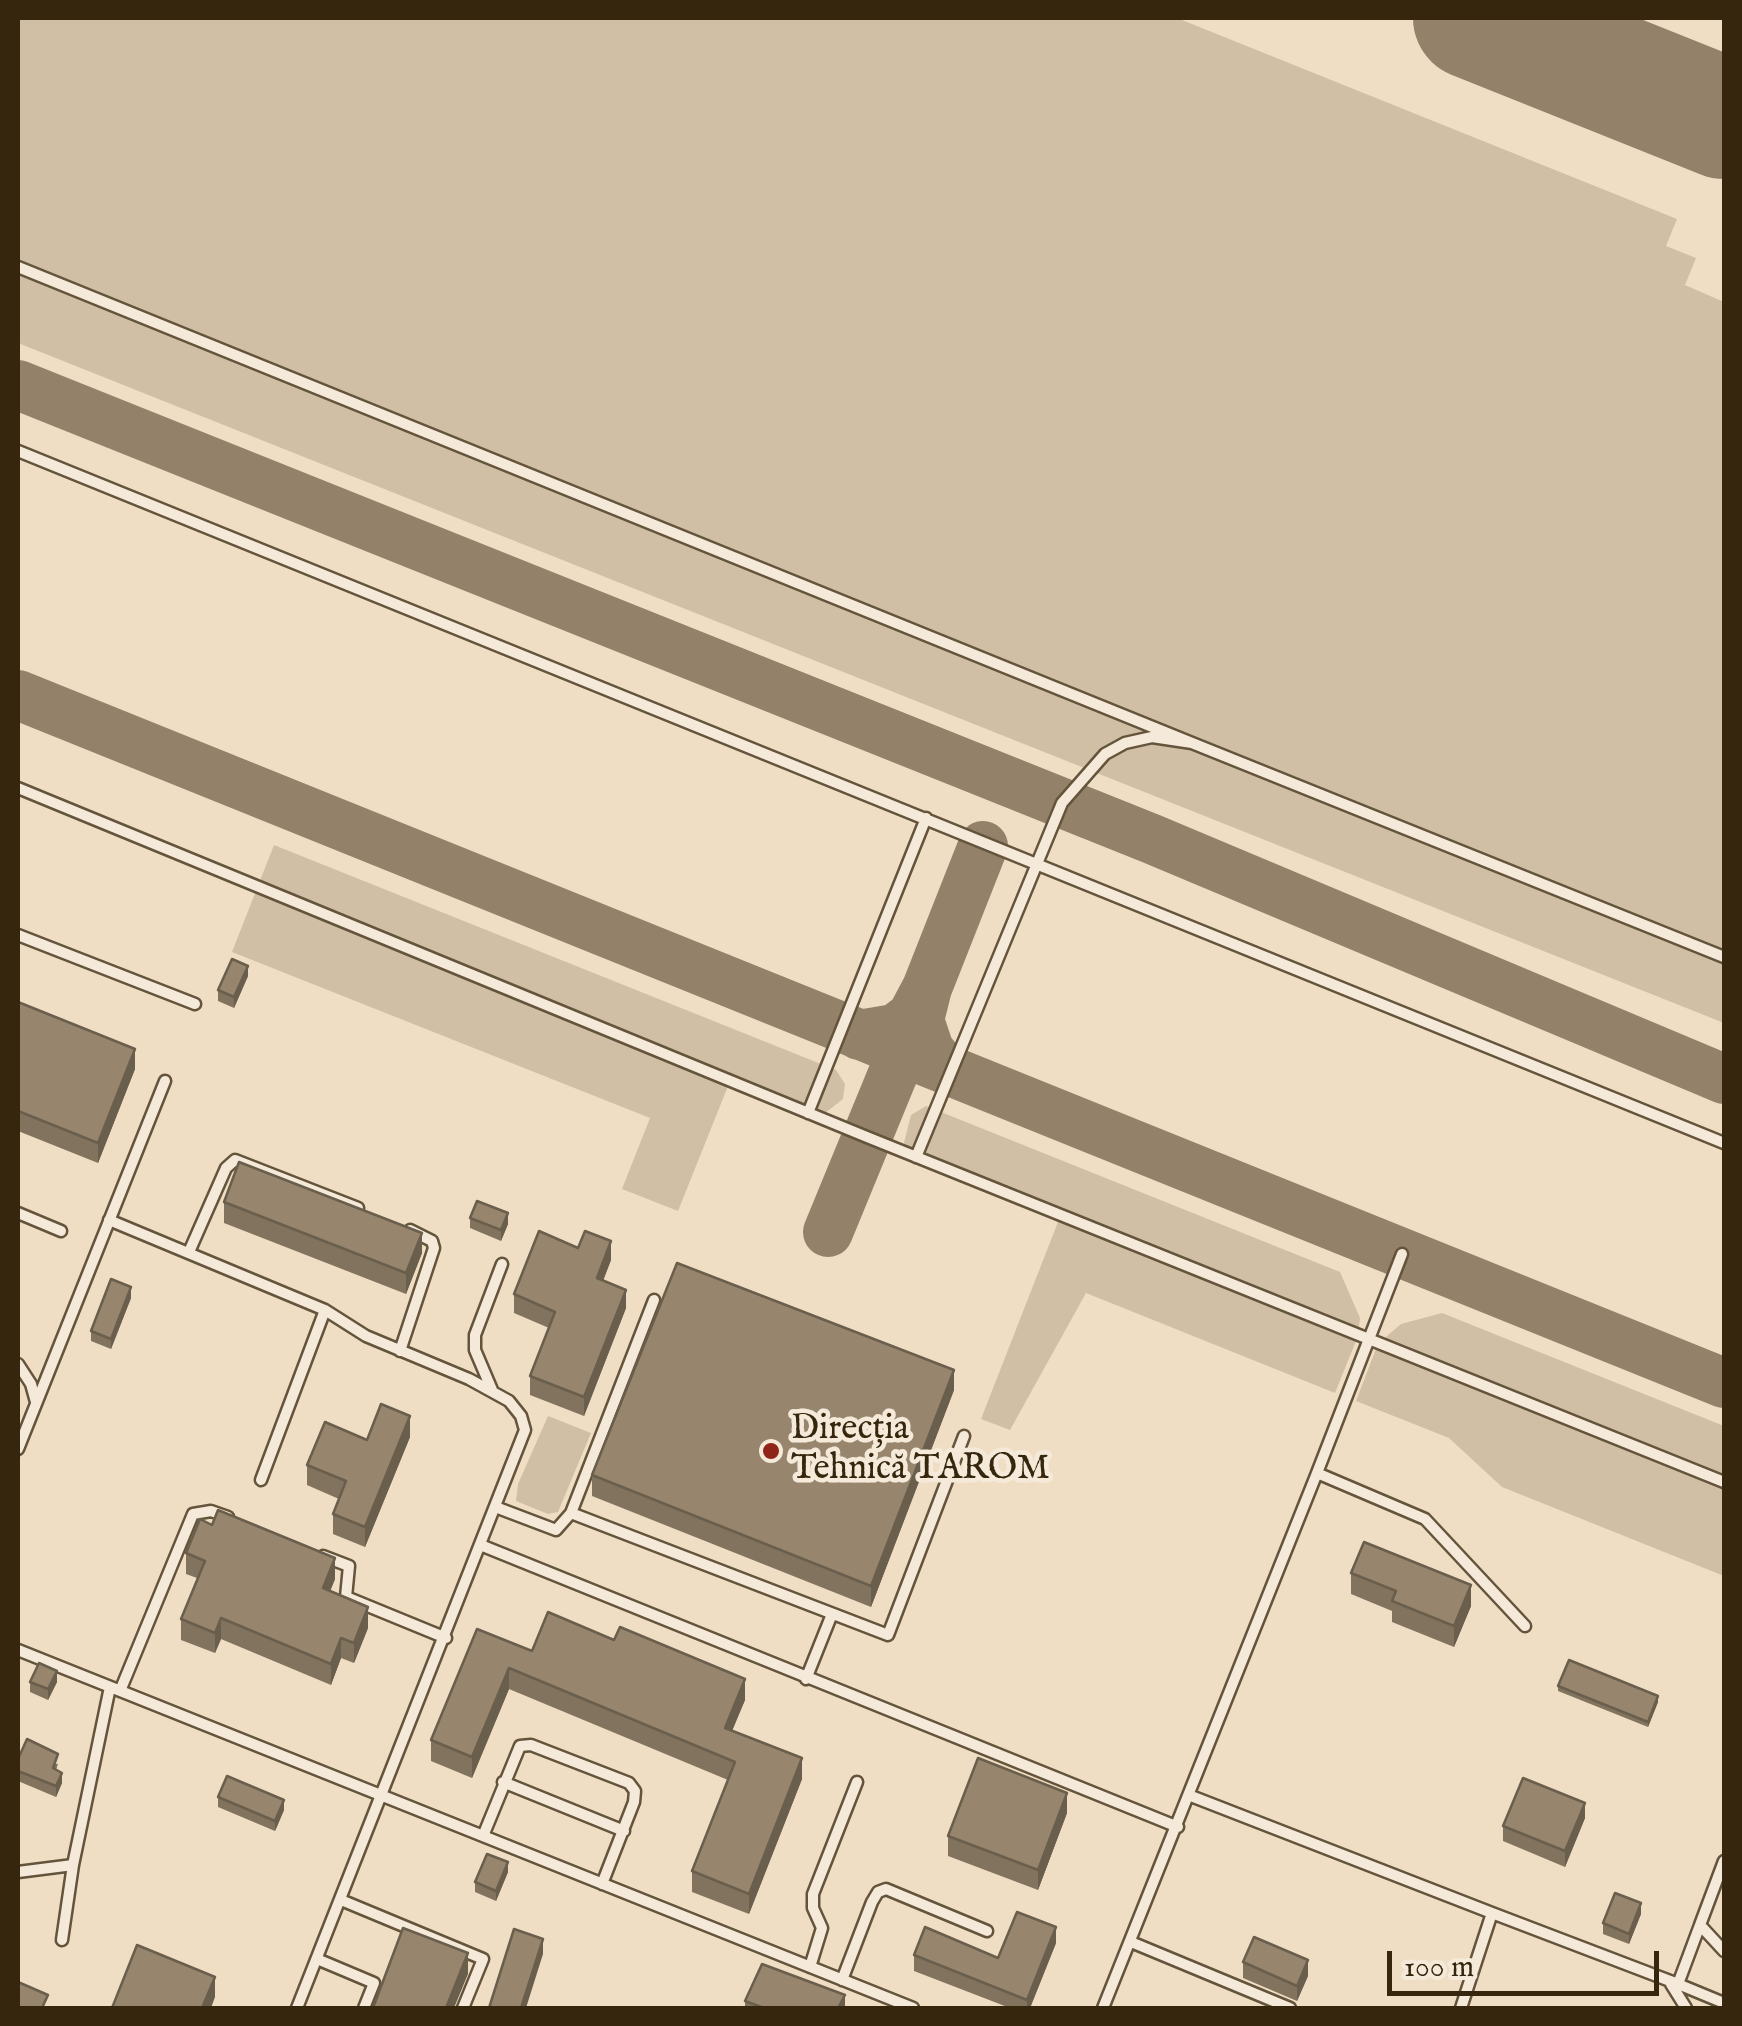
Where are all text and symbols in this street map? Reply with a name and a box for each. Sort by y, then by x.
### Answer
place label: Direcţia Tehnică TAROM [791,1410,1050,1492]
marker: Direcţia Tehnică TAROM [760,1440,782,1462]
scale bar [1392,1931,1664,1993]
text: 100 m [1404,1949,1474,1987]

